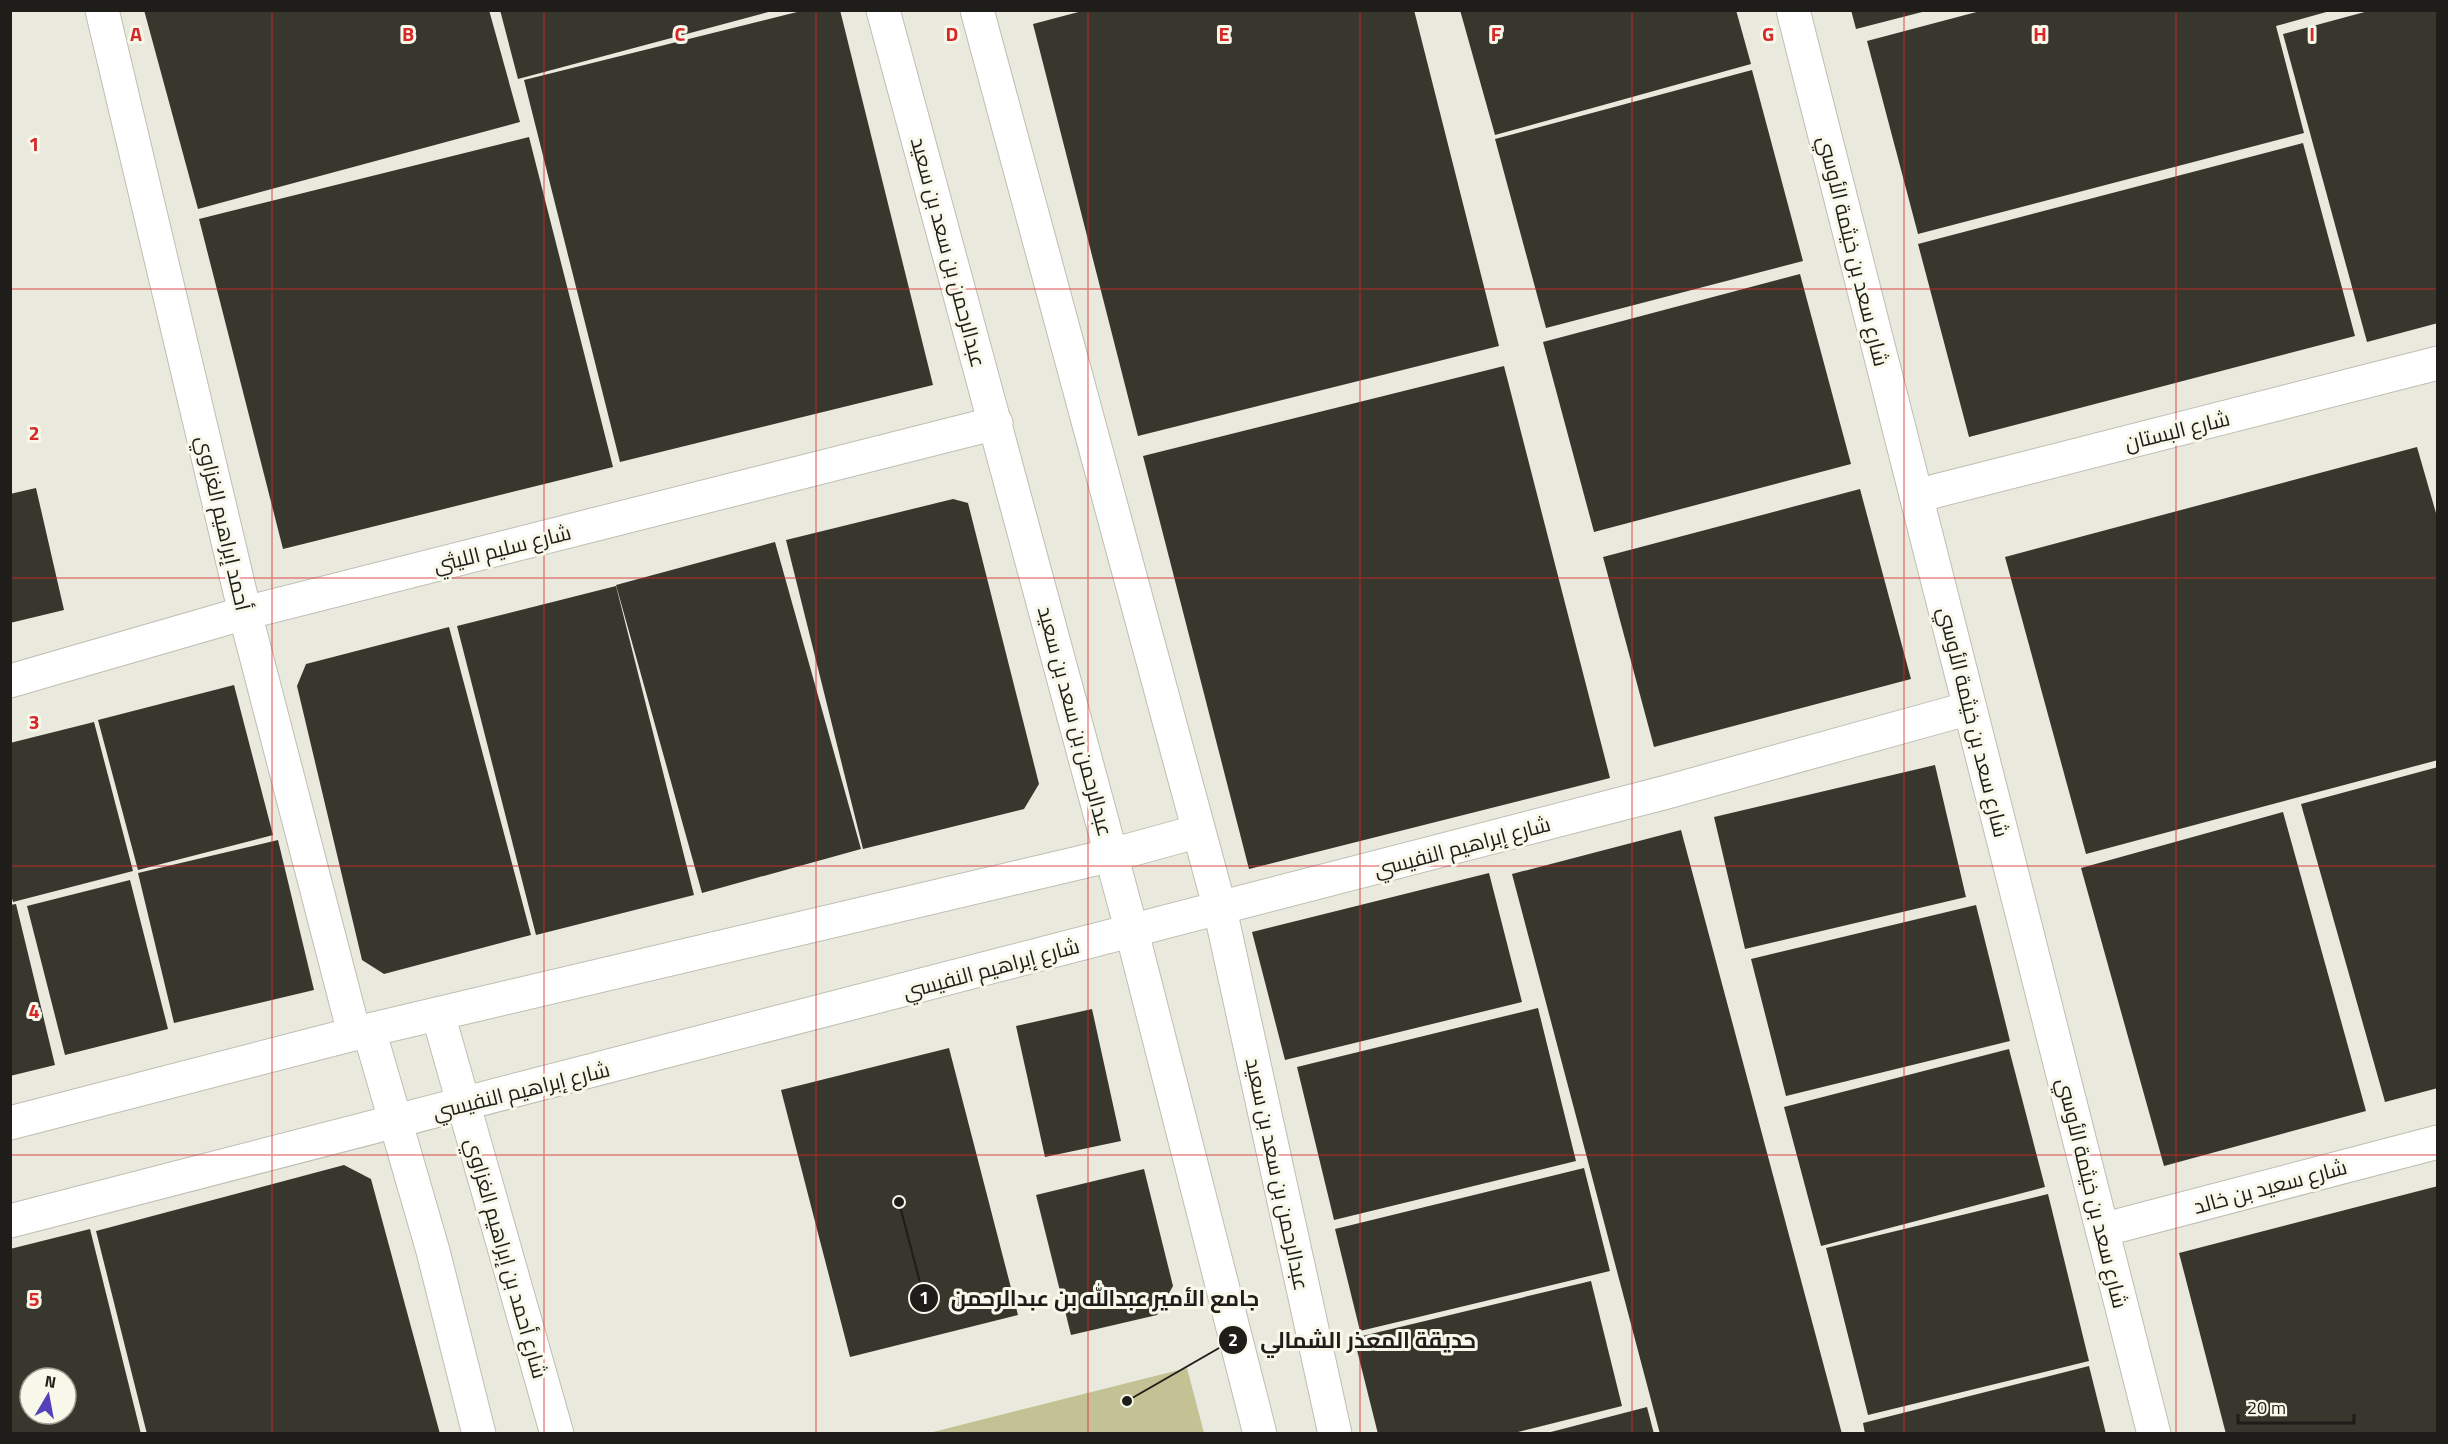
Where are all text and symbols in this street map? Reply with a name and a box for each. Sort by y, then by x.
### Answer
text: A [130,18,142,49]
text: B [402,18,414,49]
text: C [675,18,686,49]
text: D [946,18,958,49]
text: E [1218,18,1230,49]
text: F [1491,18,1502,49]
text: G [1762,18,1774,49]
text: H [2033,18,2047,49]
text: I [2309,18,2315,49]
text: 1 [28,128,40,159]
street label: عبدالرحمن بن سعد بن سعيد [903,133,995,371]
street label: شارع سعد بن خيثمة الأوسي [1810,133,1898,369]
street label: شارع البستان [2121,401,2233,459]
text: 2 [28,417,40,448]
street label: أحمد إبراهيم الغزاوي [187,432,260,614]
street label: شارع سليم الليثي [430,515,575,582]
street label: عبدالرحمن بن سعد بن سعيد [1030,602,1122,840]
street label: شارع سعد بن خيثمة الأوسي [1930,604,2018,840]
text: 3 [28,706,40,737]
street label: شارع إبراهيم النفيسي [1370,807,1554,885]
street label: شارع إبراهيم النفيسي [899,929,1083,1007]
text: 4 [28,995,40,1026]
street label: شارع إبراهيم النفيسي [429,1053,613,1127]
street label: عبدالرحمن بن سعد بن سعيد [1238,1055,1318,1293]
street label: شارع سعد بن خيثمة الأوسي [2049,1075,2137,1311]
street label: شارع أحمد بن إبراهيم الغزاوي [456,1134,557,1382]
street label: شارع سعيد بن خالد [2190,1150,2350,1222]
callout: جامع الأمير عبدالله بن عبدالرحمن [909,1278,1272,1318]
text: جامع الأمير عبدالله بن عبدالرحمن [951,1281,1259,1315]
text: 5 [28,1283,40,1314]
text: 1 [919,1284,929,1311]
callout: حديقة المعذر الشمالي [1218,1320,1488,1360]
text: حديقة المعذر الشمالي [1260,1323,1476,1358]
text: 2 [1228,1326,1238,1353]
north arrow [18,1366,78,1426]
text: N [43,1368,58,1394]
scale bar [2238,1387,2354,1425]
text: 20 m [2247,1394,2286,1421]

